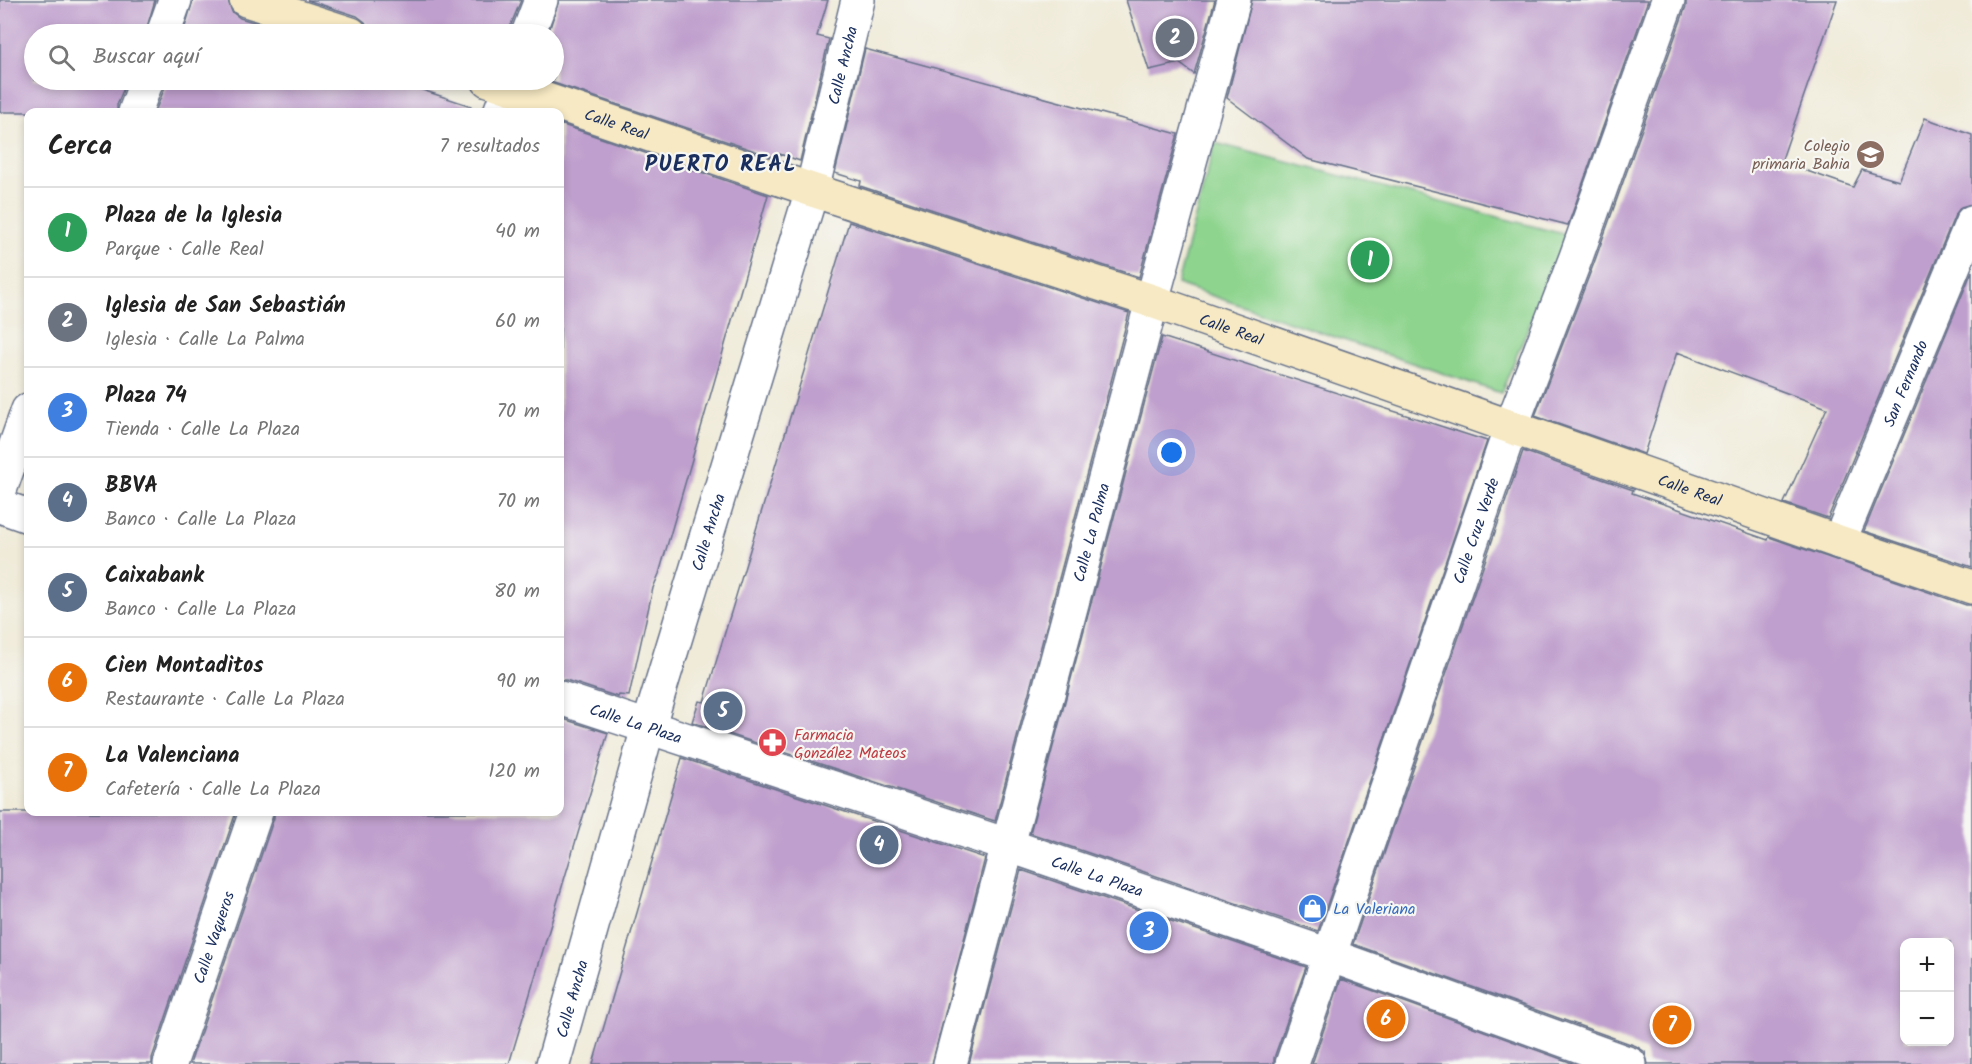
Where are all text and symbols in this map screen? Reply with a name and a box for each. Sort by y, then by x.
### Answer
pin: 2 [1156,15,1194,60]
search box [24,24,564,90]
street label: Calle Ancha [822,24,865,107]
text: Buscar aquí [93,40,200,75]
icon: search [45,41,78,74]
street label: Calle Real [581,103,652,148]
text: Cerca [48,126,112,168]
text: 7 resultados [439,131,540,163]
place label: Colegio primaria Bahia [1751,134,1850,177]
school or university icon: Colegio primaria Bahia [1855,138,1887,170]
district label: PUERTO REAL [645,148,797,183]
text: Plaza de la Iglesia [105,199,282,234]
text: 1 [64,216,71,248]
text: 40 m [495,216,540,248]
text: Parque · Calle Real [105,234,264,266]
pin: 1 [1350,238,1390,282]
text: Iglesia de San Sebastián [105,289,346,324]
text: 2 [62,306,73,338]
text: 60 m [495,306,540,338]
street label: Calle Real [1195,307,1267,353]
text: Iglesia · Calle La Palma [105,324,305,356]
street label: San Fernando [1877,337,1936,431]
text: Plaza 74 [105,379,187,414]
text: 3 [62,396,73,428]
text: 70 m [497,396,540,428]
text: Tienda · Calle La Plaza [105,414,300,446]
your location [1157,438,1186,467]
street label: Calle Real [1654,468,1725,514]
text: BBVA [105,469,158,504]
street label: Calle Cruz Verde [1447,475,1507,588]
street label: Calle La Palma [1067,480,1117,585]
text: 4 [62,486,73,518]
text: 70 m [497,486,540,518]
street label: Calle Ancha [686,491,733,574]
text: Banco · Calle La Plaza [105,504,296,536]
text: Caixabank [105,559,204,594]
text: 5 [62,576,73,608]
text: 80 m [494,576,540,608]
text: Banco · Calle La Plaza [105,594,296,626]
text: Cien Montaditos [105,649,264,684]
text: 6 [62,666,73,698]
text: 90 m [496,666,540,698]
text: Restaurante · Calle La Plaza [105,684,345,716]
pin: 5 [704,688,742,734]
street label: Calle La Plaza [586,698,685,751]
place label: Farmacia González Mateos [794,723,906,766]
pharmacy icon: Farmacia González Mateos [757,727,789,759]
text: La Valenciana [105,739,240,774]
text: 7 [63,756,72,788]
text: 120 m [488,756,540,788]
text: Cafetería · Calle La Plaza [105,774,321,806]
pin: 4 [860,822,898,868]
street label: Calle La Plaza [1047,850,1146,905]
street label: Calle Vaqueros [187,888,242,987]
shop icon: La Valeriana [1296,892,1328,924]
place label: La Valeriana [1333,897,1415,922]
pin: 3 [1130,908,1168,954]
map controls [1900,938,1954,1046]
button: + [1900,938,1954,992]
street label: Calle Ancha [550,957,596,1041]
button: − [1900,992,1954,1046]
pin: 6 [1366,996,1406,1042]
pin: 7 [1652,1002,1692,1048]

